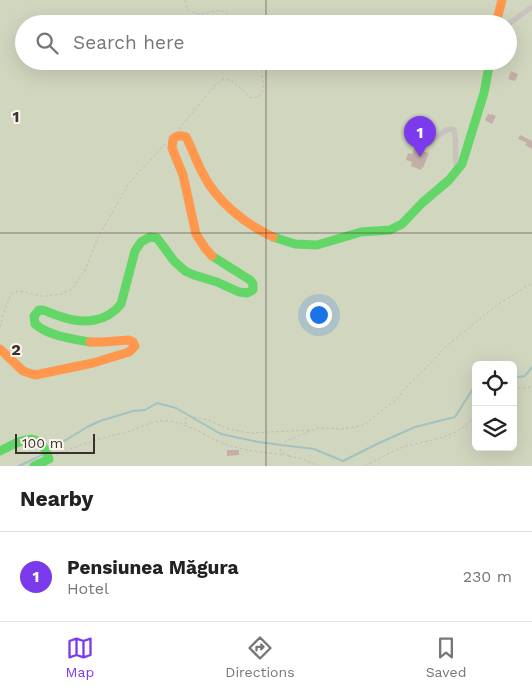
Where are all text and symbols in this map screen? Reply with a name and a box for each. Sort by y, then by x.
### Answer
search box [15,15,517,70]
icon: search [33,29,61,57]
text: Search here [73,31,184,54]
text: 1 [13,107,19,126]
pin: 1 [404,116,436,157]
your location [306,302,332,328]
text: 2 [11,340,21,359]
map controls [472,361,517,451]
button: locate [472,361,517,406]
button: layers [472,406,517,451]
scale bar [15,431,95,454]
text: 100 m [22,435,63,451]
text: Nearby [20,486,93,511]
text: Pensiunea Măgura [67,556,238,579]
text: 1 [33,567,39,586]
text: 230 m [463,567,512,586]
text: Hotel [67,579,109,598]
tab: Map [66,634,94,680]
tab: Directions [225,634,295,680]
tab: Saved [426,634,466,680]

